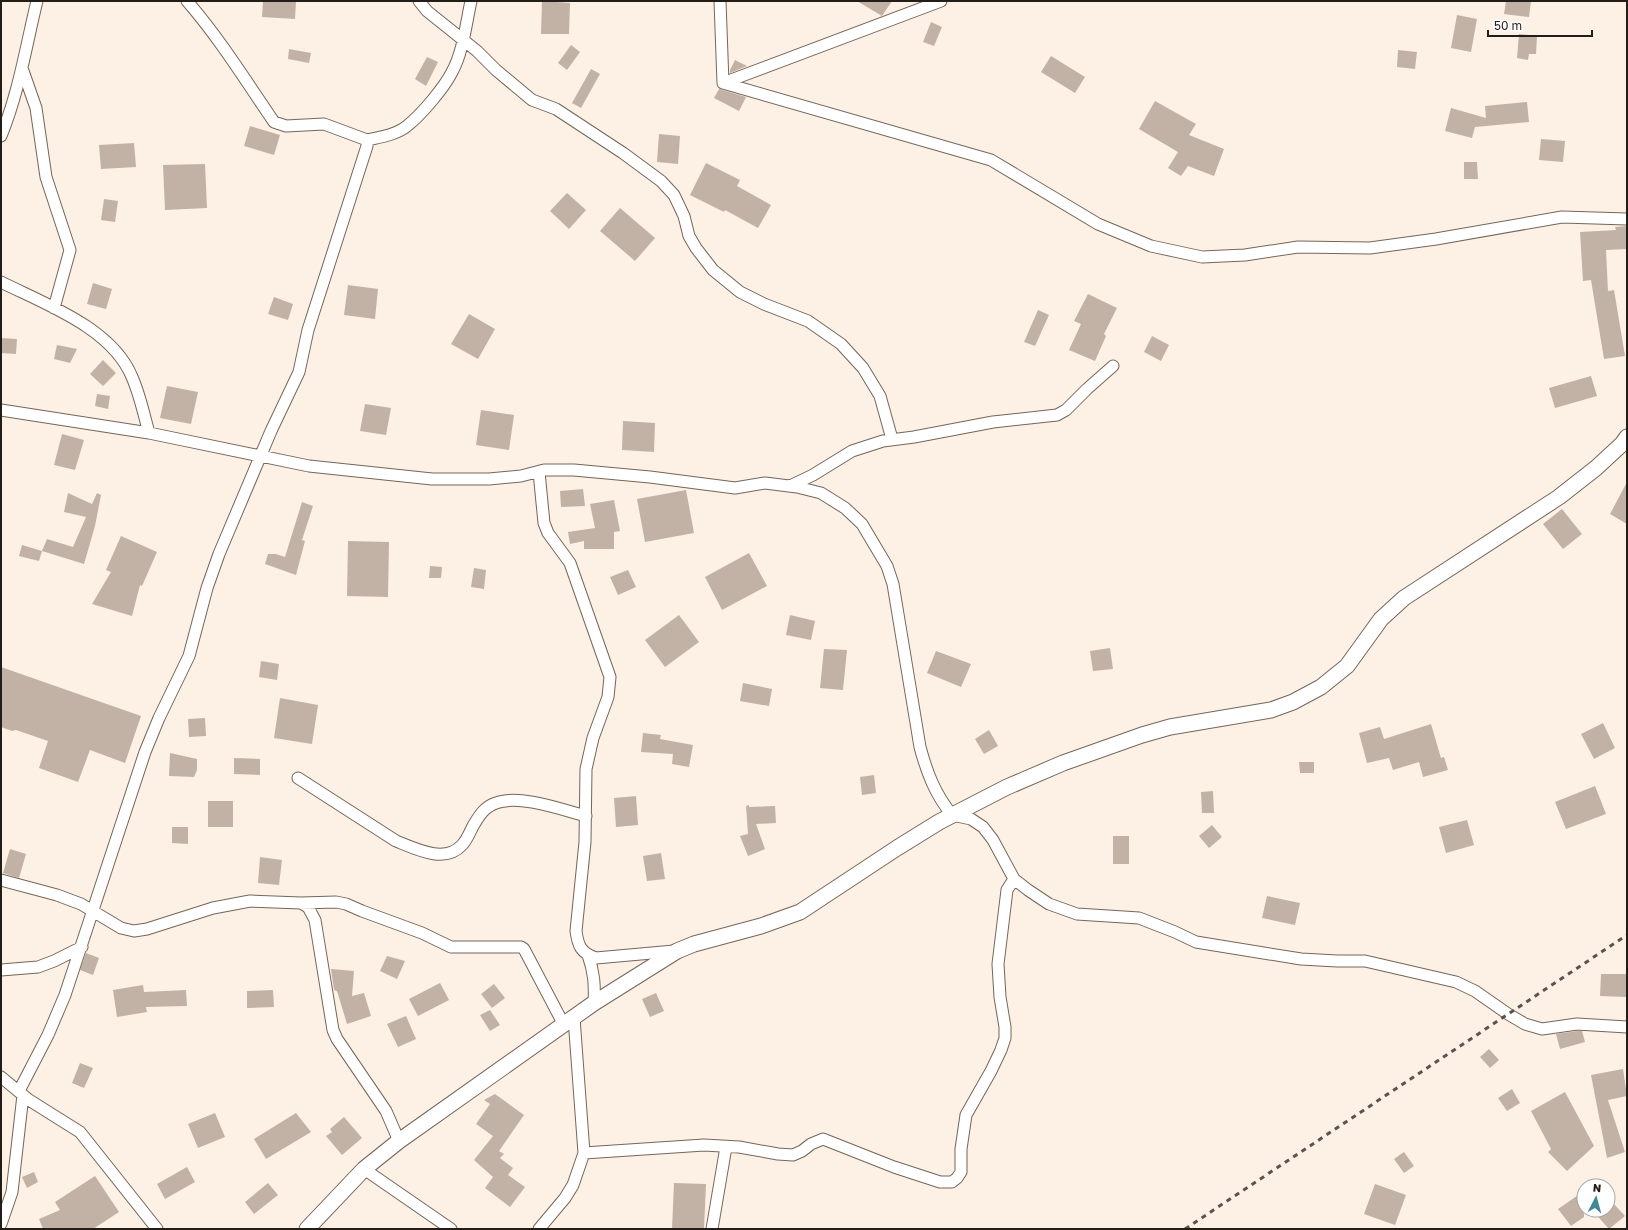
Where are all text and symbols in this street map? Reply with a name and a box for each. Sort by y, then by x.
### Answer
scale bar [1488,12,1592,38]
text: 50 m [1494,18,1522,33]
north arrow [1576,1178,1616,1218]
text: N [1592,1181,1602,1194]

